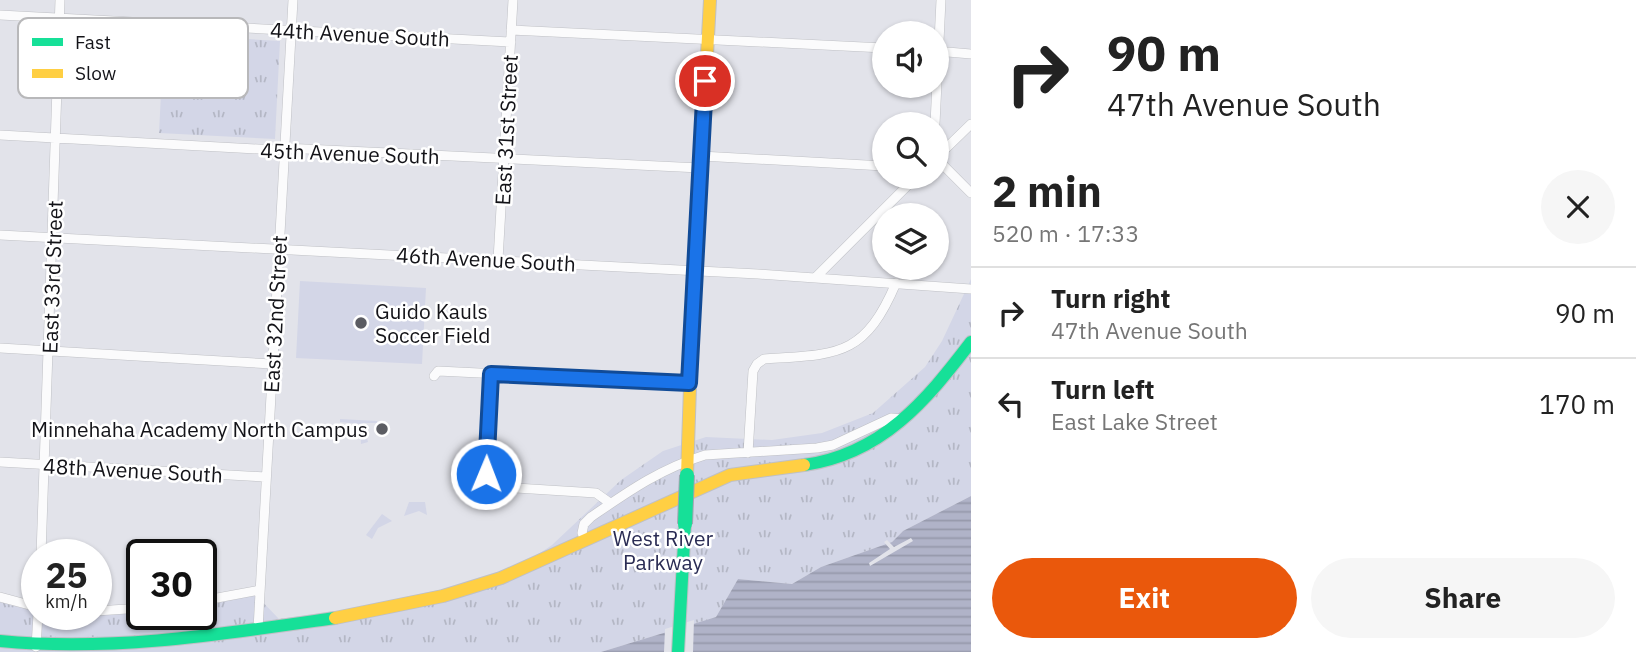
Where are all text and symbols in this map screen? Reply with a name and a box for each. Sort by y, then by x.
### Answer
street label: 44th Avenue South [270,15,450,53]
legend [18,18,248,98]
map controls [872,21,949,280]
button: sound [872,21,949,98]
text: 90 m [1107,21,1221,84]
icon: right [992,28,1083,119]
text: Fast [75,30,111,54]
pin [675,51,735,111]
street label: East 31st Street [488,54,524,206]
text: Slow [75,61,116,85]
icon: arrive [686,62,724,100]
text: 47th Avenue South [1107,83,1381,125]
button: search [872,112,949,189]
street label: 45th Avenue South [260,136,440,170]
text: 2 min [992,164,1102,219]
button: close [1541,170,1615,244]
street label: East 33rd Street [35,200,69,354]
button: layers [872,203,949,280]
text: 520 m · 17:33 [992,218,1139,248]
street label: East 32nd Street [257,235,293,393]
street label: 46th Avenue South [396,240,576,278]
text: Turn right [1051,281,1170,315]
icon: right [992,294,1030,332]
text: 90 m [1555,296,1615,330]
place label: Guido Kauls Soccer Field [375,297,490,349]
marker: Guido Kauls Soccer Field [353,315,369,331]
text: 47th Avenue South [1051,315,1248,345]
text: Turn left [1051,372,1154,406]
icon: left [992,385,1030,423]
text: 170 m [1539,387,1615,421]
text: East Lake Street [1051,406,1218,436]
place label: Minnehaha Academy North Campus [31,415,368,443]
marker: Minnehaha Academy North Campus [374,421,390,437]
position arrow [449,437,523,511]
street label: 48th Avenue South [43,451,223,489]
park label: West River Parkway [613,524,714,576]
speed limit sign: 30 [126,539,217,630]
text: 25 [45,552,88,598]
button: Exit [992,558,1297,638]
button: Share [1311,558,1615,638]
text: km/h [45,590,88,613]

